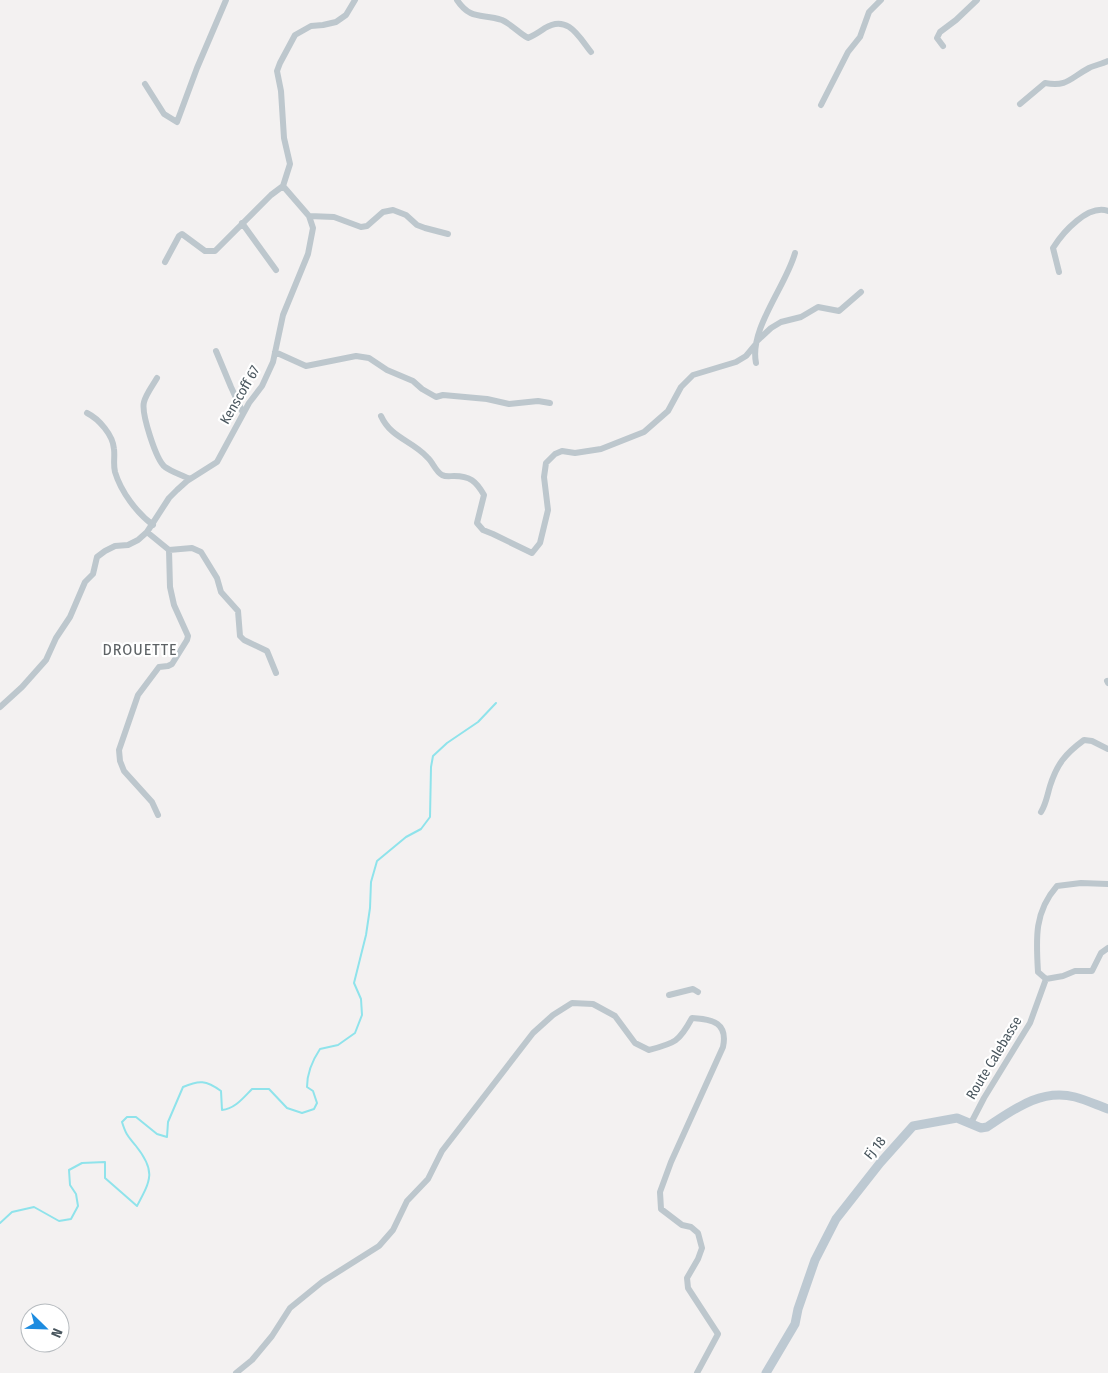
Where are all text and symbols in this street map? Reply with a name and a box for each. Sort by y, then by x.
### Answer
street label: Kenscoff 67 [216,362,264,427]
district label: DROUETTE [102,640,178,659]
street label: Route Calebasse [963,1013,1025,1103]
street label: Fj 18 [860,1133,890,1163]
north arrow [20,1303,70,1353]
text: N [47,1326,66,1340]

